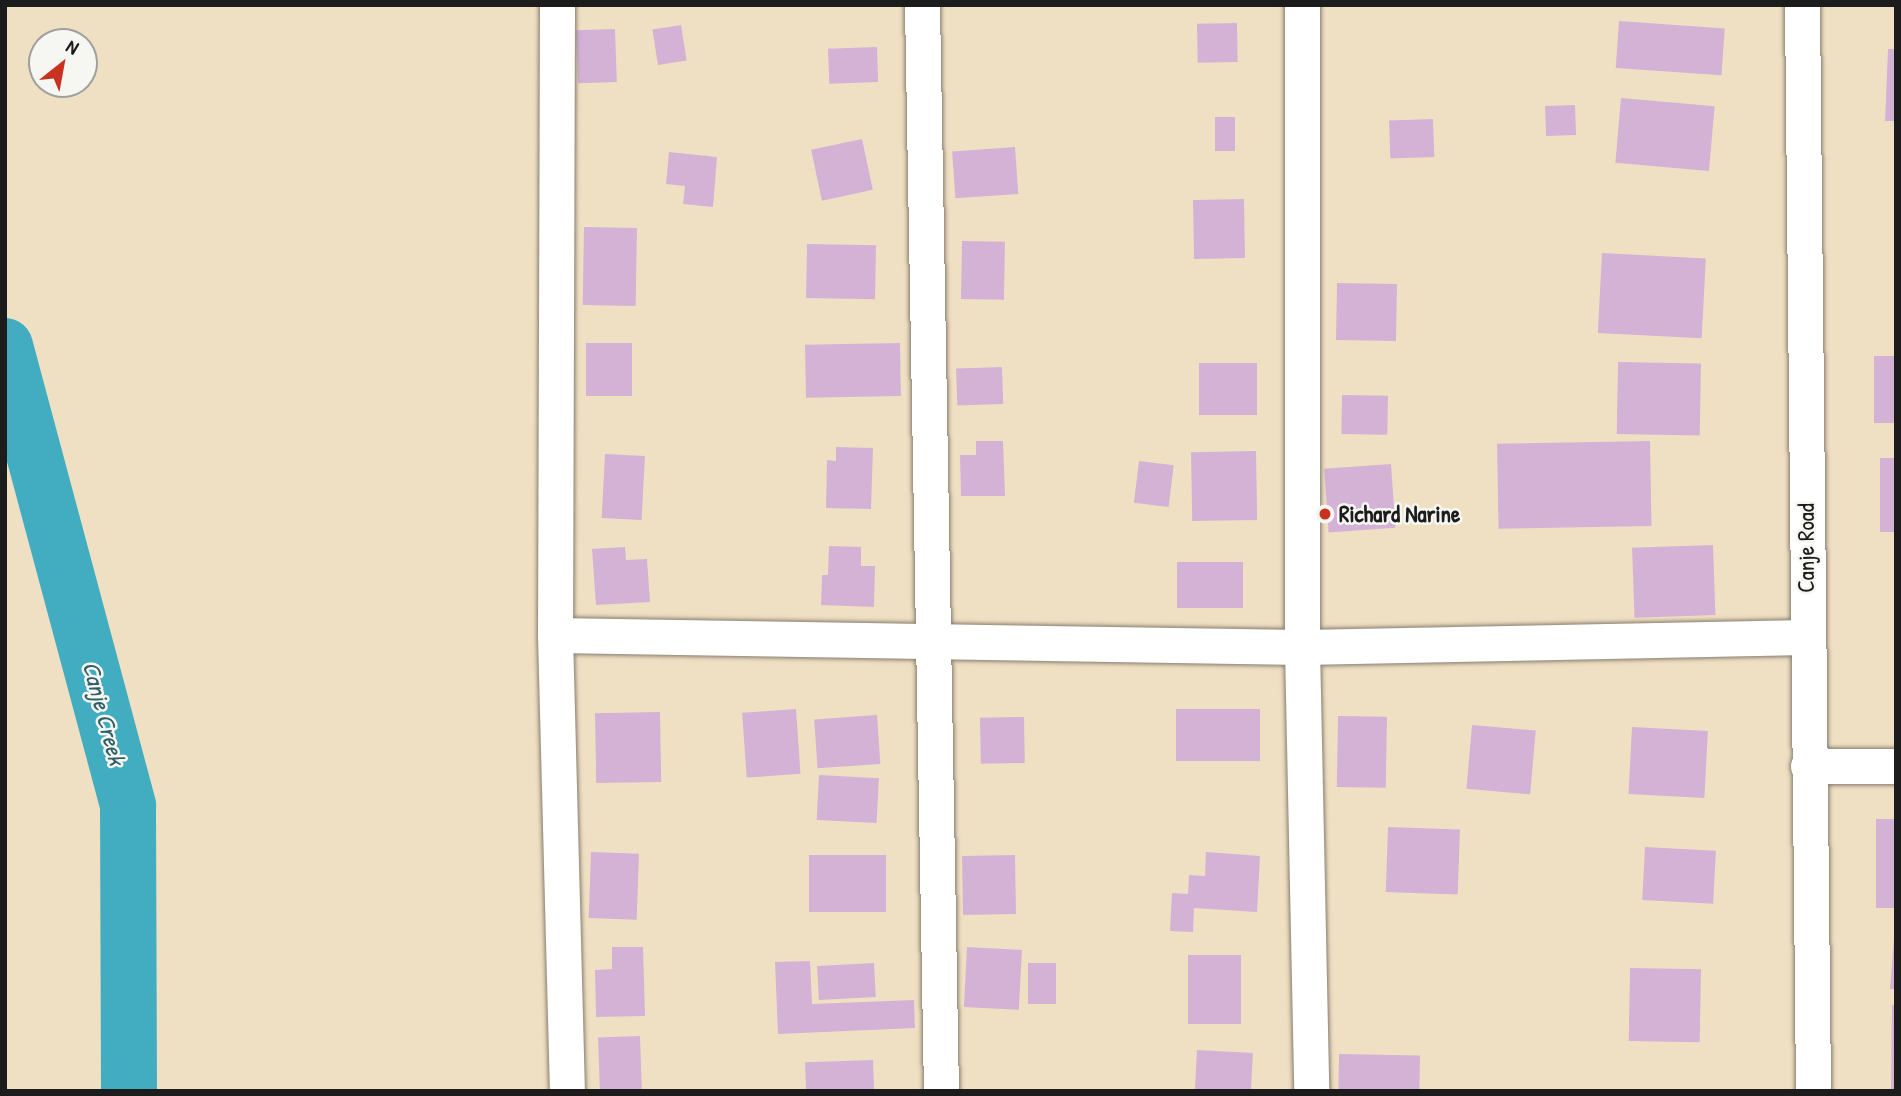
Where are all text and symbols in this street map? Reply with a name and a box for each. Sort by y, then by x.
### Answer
north arrow [28,28,98,98]
text: N [62,33,84,60]
place label: Richard Narine [1339,500,1460,528]
street label: Canje Road [1792,503,1820,593]
marker: Richard Narine [1317,506,1333,522]
water label: Canje Creek [76,658,132,768]

